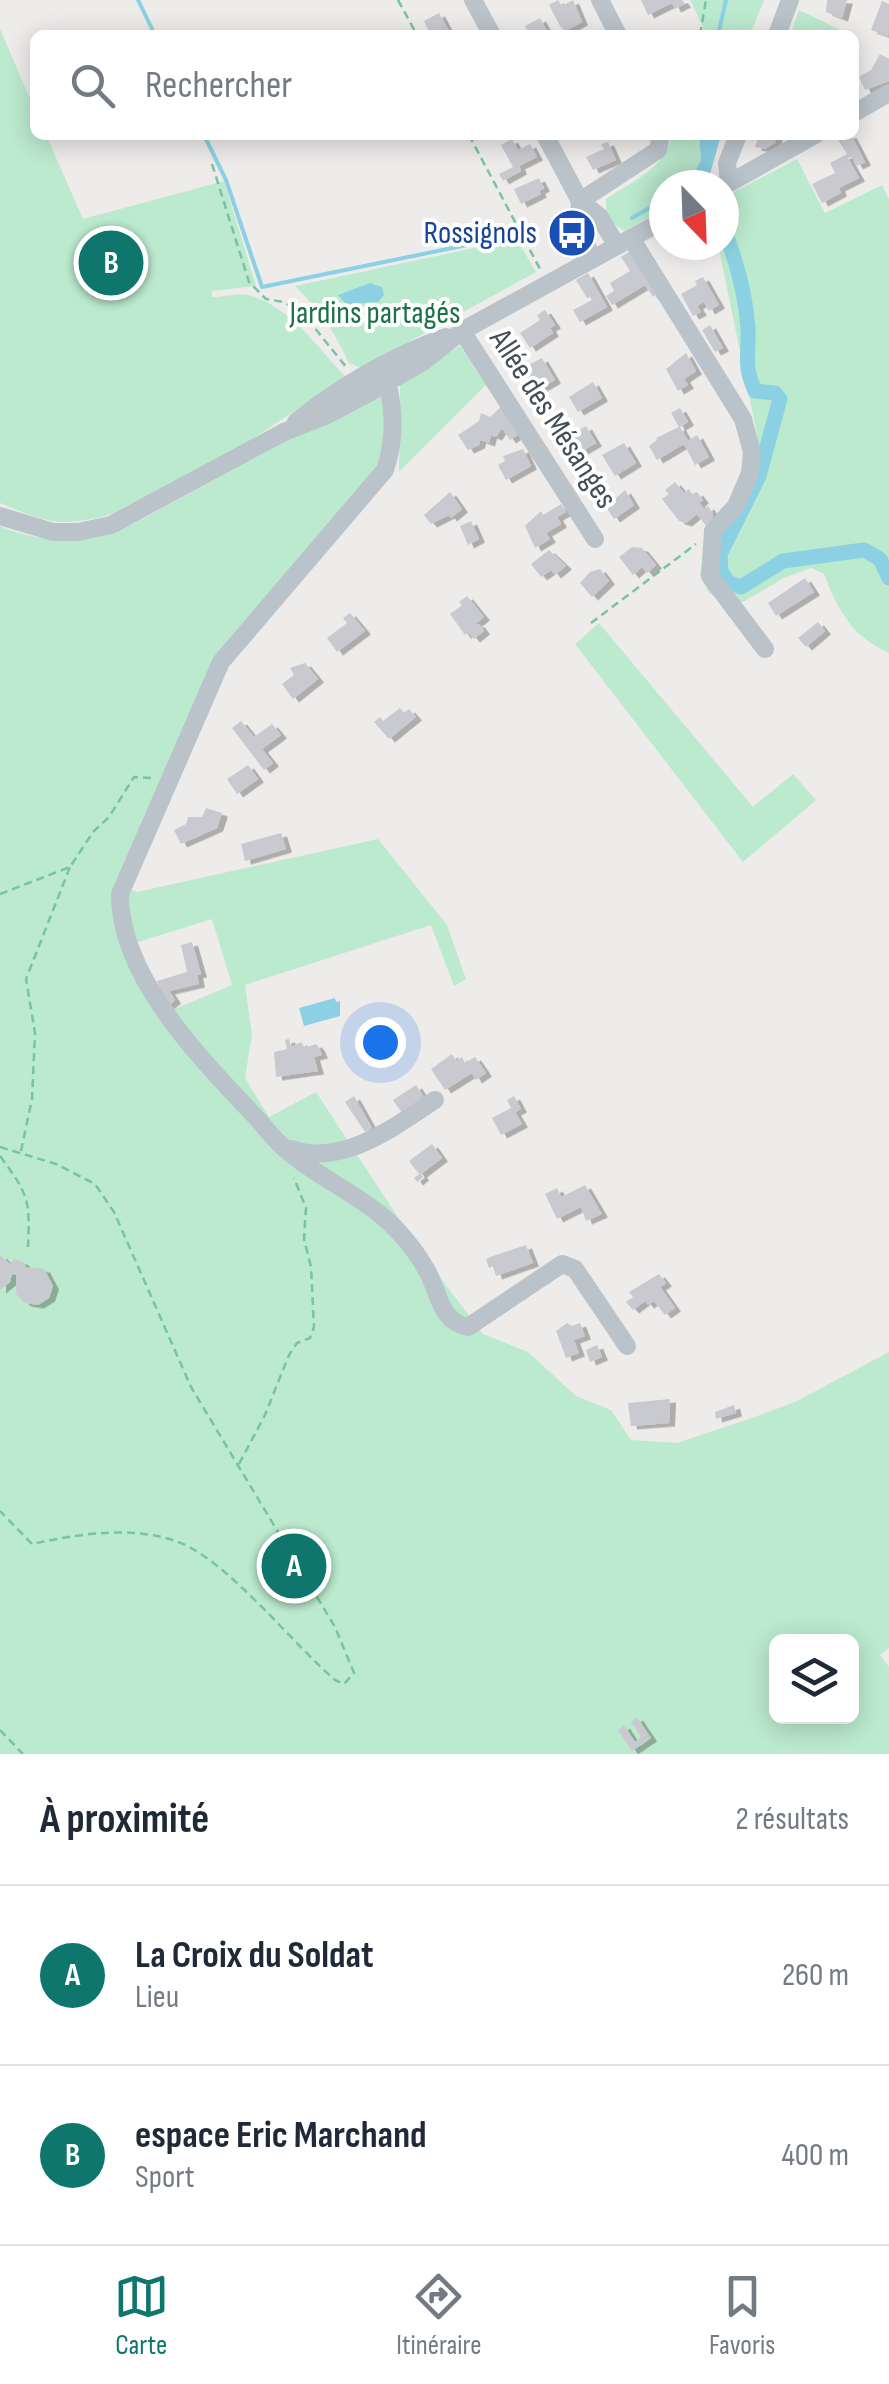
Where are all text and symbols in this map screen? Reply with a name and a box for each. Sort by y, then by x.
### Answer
search box [30,30,859,140]
icon: search [65,58,120,113]
text: Rechercher [145,63,292,108]
north arrow [649,170,739,260]
bus stop icon: Rossignols [546,207,598,259]
place label: Rossignols [424,214,537,253]
pin: B [78,226,144,300]
park label: Jardins partagés [288,294,461,333]
street label: Allée des Mésanges [480,321,625,516]
your location [355,1017,406,1068]
pin: A [262,1528,326,1604]
map controls [769,1634,859,1724]
button: layers [769,1634,859,1724]
text: À proximité [40,1794,209,1845]
text: 2 résultats [735,1800,849,1839]
text: La Croix du Soldat [135,1933,374,1978]
text: A [65,1956,80,1995]
text: 260 m [782,1956,849,1995]
text: Lieu [135,1978,179,2017]
text: espace Eric Marchand [135,2113,427,2158]
text: B [65,2136,80,2175]
text: 400 m [781,2136,849,2175]
text: Sport [135,2158,195,2197]
tab: Carte [114,2269,169,2362]
tab: Itinéraire [396,2269,481,2362]
tab: Favoris [709,2269,775,2362]

